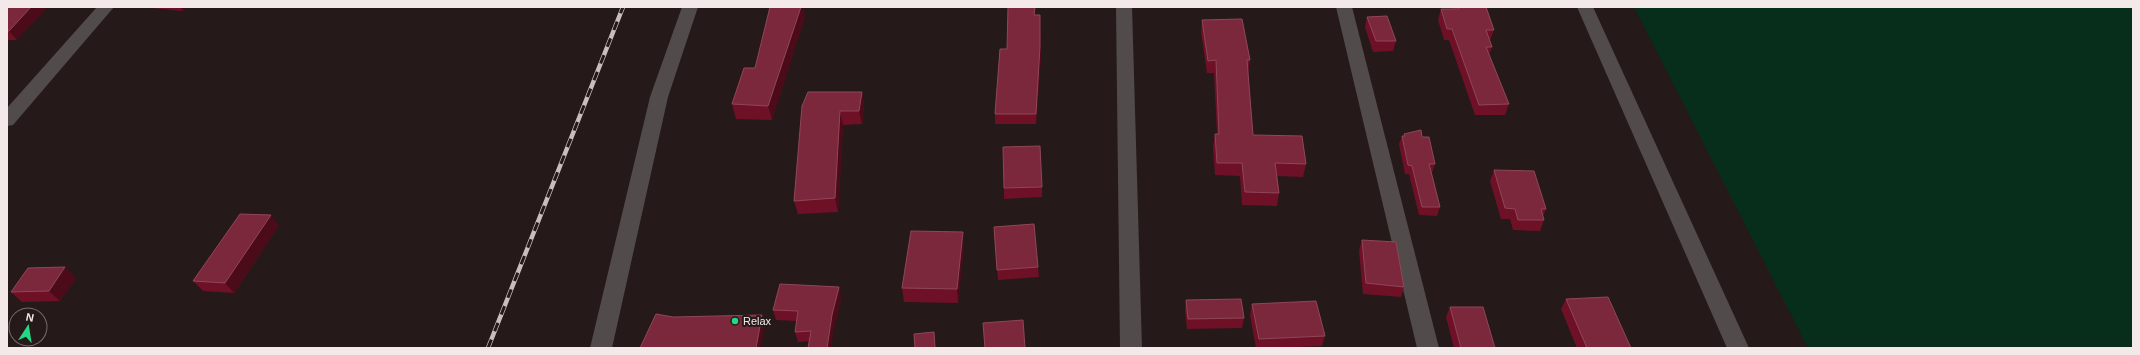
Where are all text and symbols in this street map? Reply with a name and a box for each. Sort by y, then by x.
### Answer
north arrow [8,307,48,347]
text: N [25,311,35,324]
place label: Relax [743,315,772,327]
marker: Relax [730,316,740,326]

